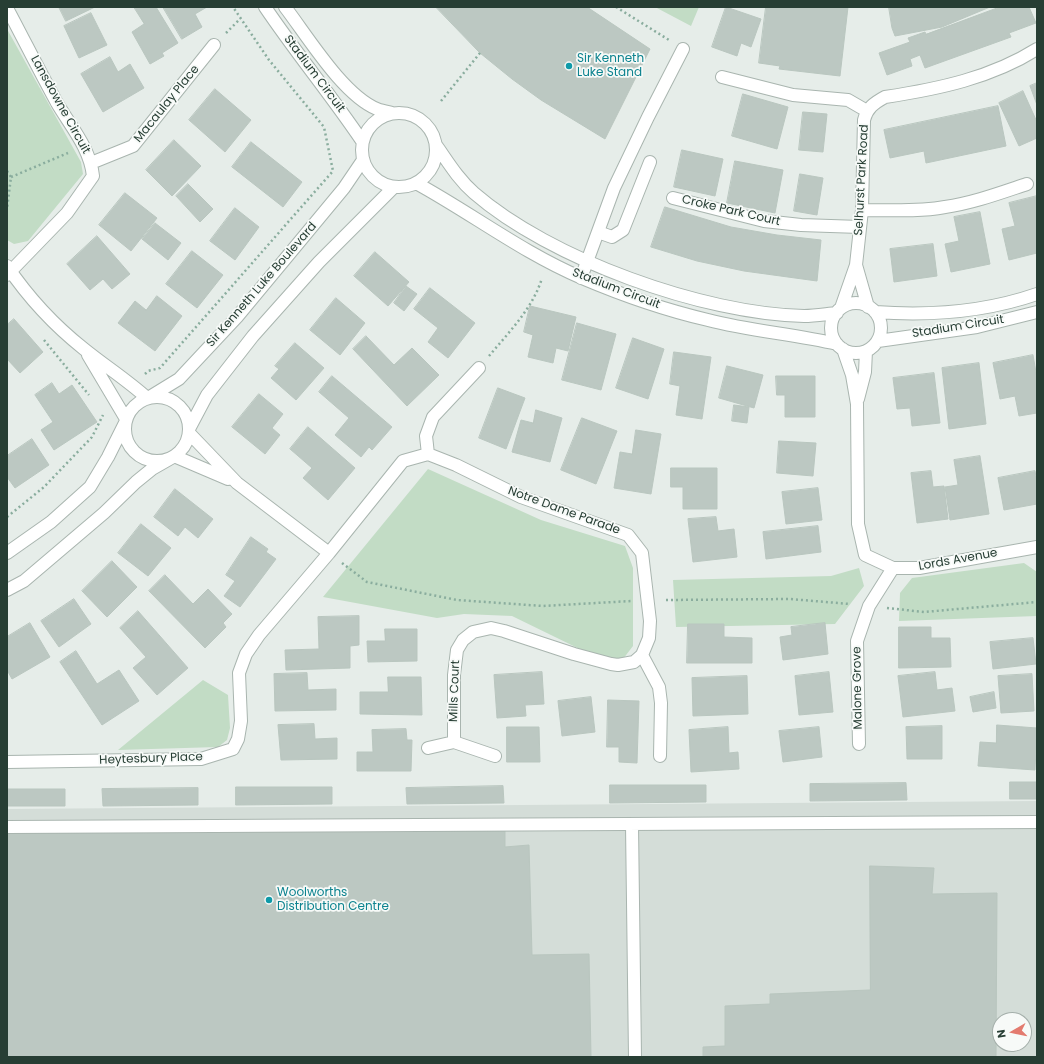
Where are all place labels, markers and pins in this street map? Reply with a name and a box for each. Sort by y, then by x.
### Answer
place label: Sir Kenneth Luke Stand [577,52,644,80]
marker: Sir Kenneth Luke Stand [564,61,574,71]
place label: Woolworths Distribution Centre [277,886,389,914]
marker: Woolworths Distribution Centre [264,895,274,905]

